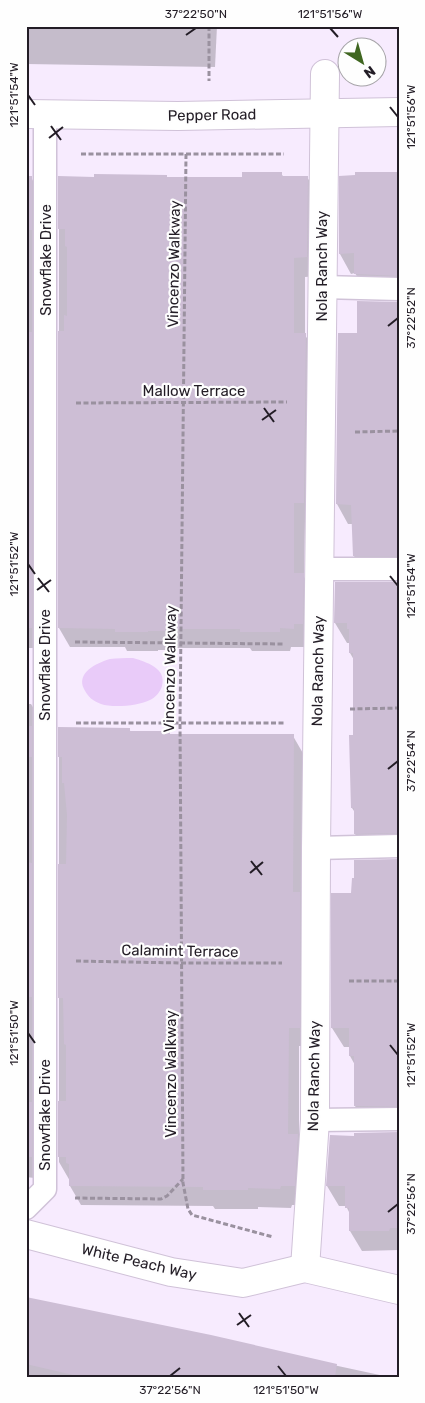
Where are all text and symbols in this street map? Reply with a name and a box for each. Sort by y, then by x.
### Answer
text: 37°22'50"N [165,7,227,21]
text: 121°51'56"W [298,7,363,21]
north arrow [338,38,388,88]
text: 121°51'54"W [7,62,21,128]
text: N [360,62,379,82]
text: 121°51'56"W [404,84,418,149]
street label: Pepper Road [167,105,257,125]
street label: Vincenzo Walkway [164,200,184,328]
street label: Snowflake Drive [37,204,55,316]
street label: Nola Ranch Way [313,211,331,321]
text: 37°22'52"N [404,287,418,349]
street label: Mallow Terrace [143,382,245,400]
text: 121°51'52"W [7,531,21,596]
text: 121°51'54"W [404,553,418,619]
street label: Vincenzo Walkway [160,605,180,733]
street label: Snowflake Drive [36,609,54,721]
street label: Nola Ranch Way [308,615,328,727]
text: 37°22'54"N [404,730,418,792]
street label: Calamint Terrace [121,941,239,961]
text: 121°51'50"W [7,1000,21,1066]
street label: Vincenzo Walkway [162,1010,180,1138]
street label: Nola Ranch Way [304,1020,324,1132]
text: 121°51'52"W [404,1022,418,1087]
street label: Snowflake Drive [36,1059,54,1171]
text: 37°22'56"N [404,1173,418,1235]
street label: White Peach Way [80,1240,198,1284]
text: 37°22'56"N [139,1383,201,1397]
text: 121°51'50"W [253,1383,319,1397]

